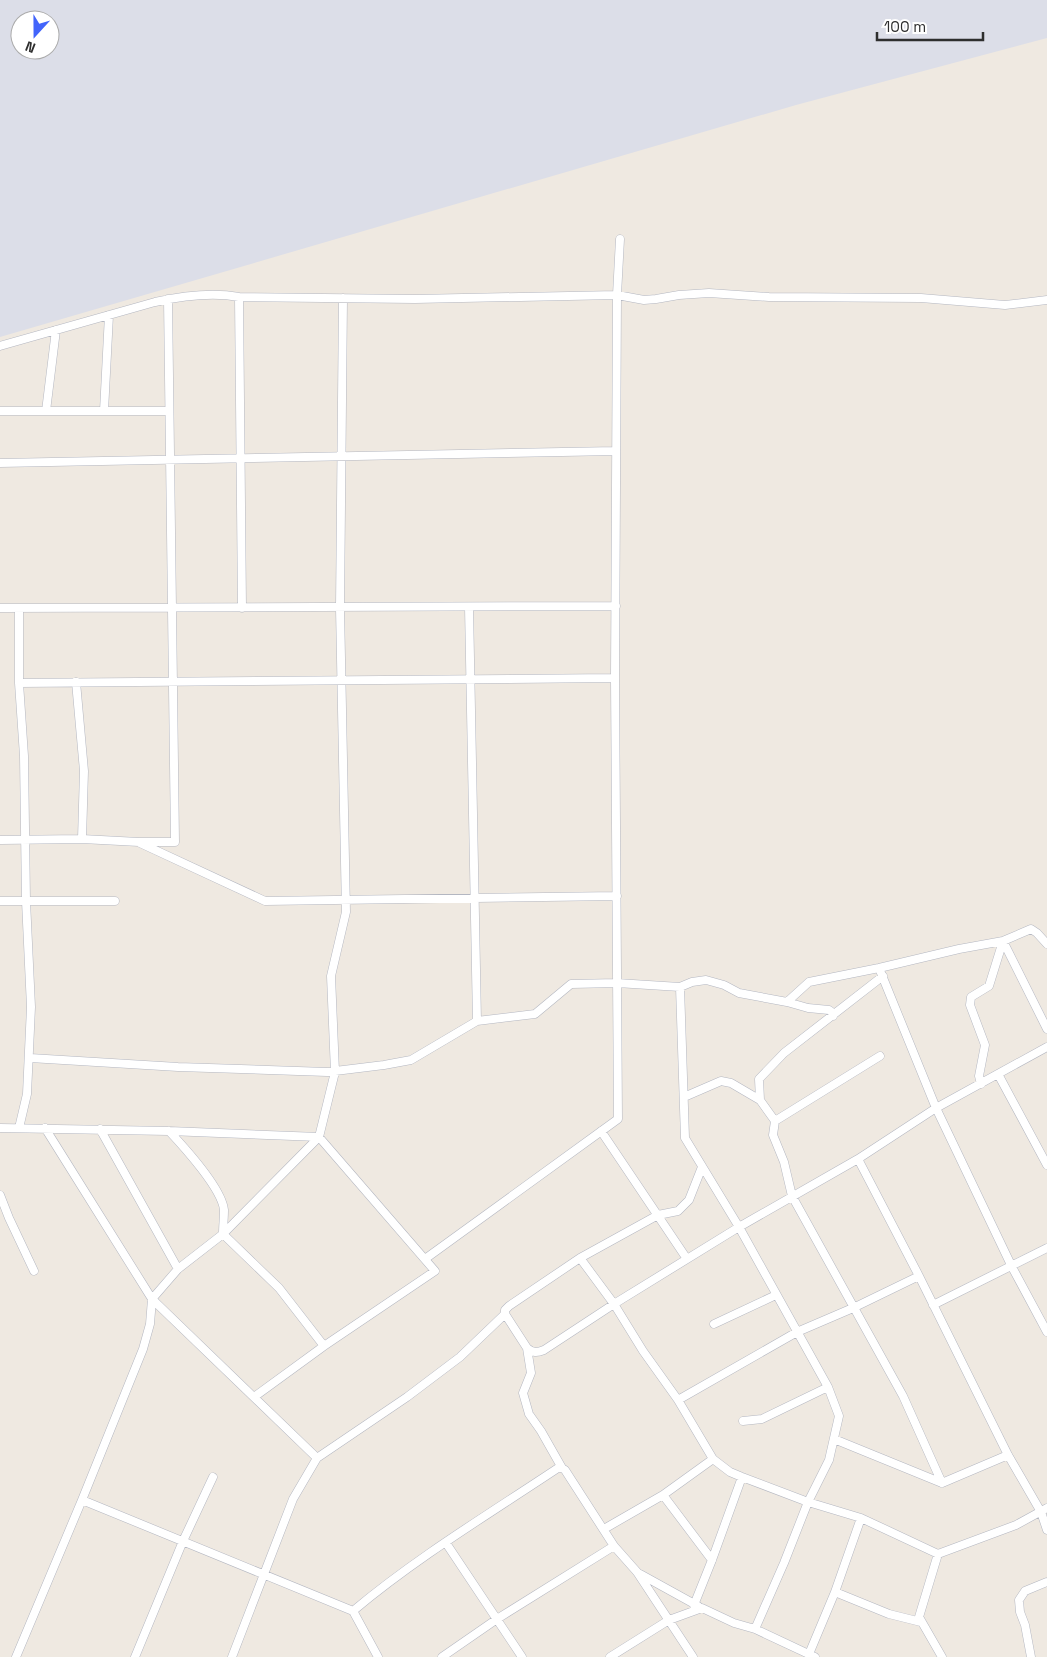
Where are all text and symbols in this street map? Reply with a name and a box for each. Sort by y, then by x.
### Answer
north arrow [10,10,60,60]
scale bar [877,10,983,42]
text: 100 m [884,17,926,36]
text: N [23,37,38,57]

